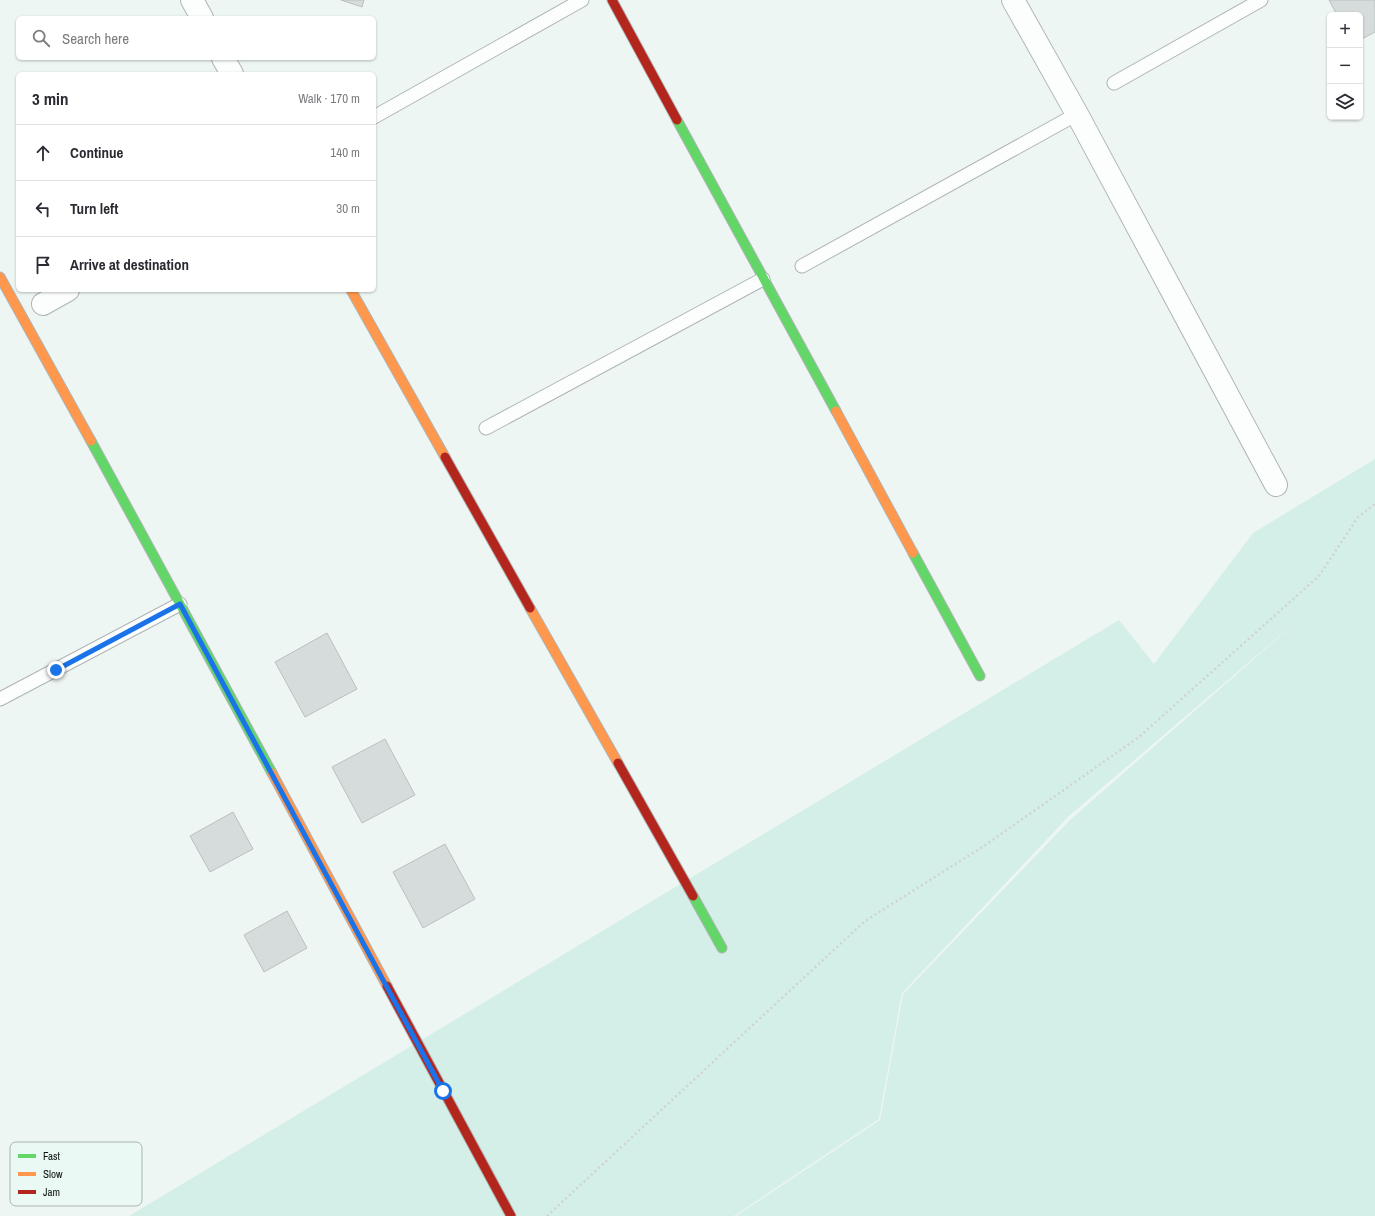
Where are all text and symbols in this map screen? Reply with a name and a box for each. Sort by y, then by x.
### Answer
map controls [1327,12,1363,120]
button: + [1327,12,1363,48]
search box [16,16,376,60]
icon: search [30,27,52,49]
text: Search here [62,28,129,49]
button: − [1327,48,1363,84]
button: layers [1327,84,1363,120]
text: 3 min [32,87,68,110]
text: Walk · 170 m [298,90,360,107]
icon: ahead [32,142,54,164]
text: Continue [70,142,123,163]
text: 140 m [330,144,360,161]
icon: left [32,198,54,220]
text: Turn left [70,198,118,219]
text: 30 m [336,200,360,217]
icon: arrive [32,254,54,276]
text: Arrive at destination [70,254,189,275]
route end [47,661,65,679]
route start [434,1082,452,1100]
legend [10,1142,142,1206]
text: Fast [43,1149,61,1163]
text: Slow [43,1167,63,1181]
text: Jam [43,1185,60,1199]

